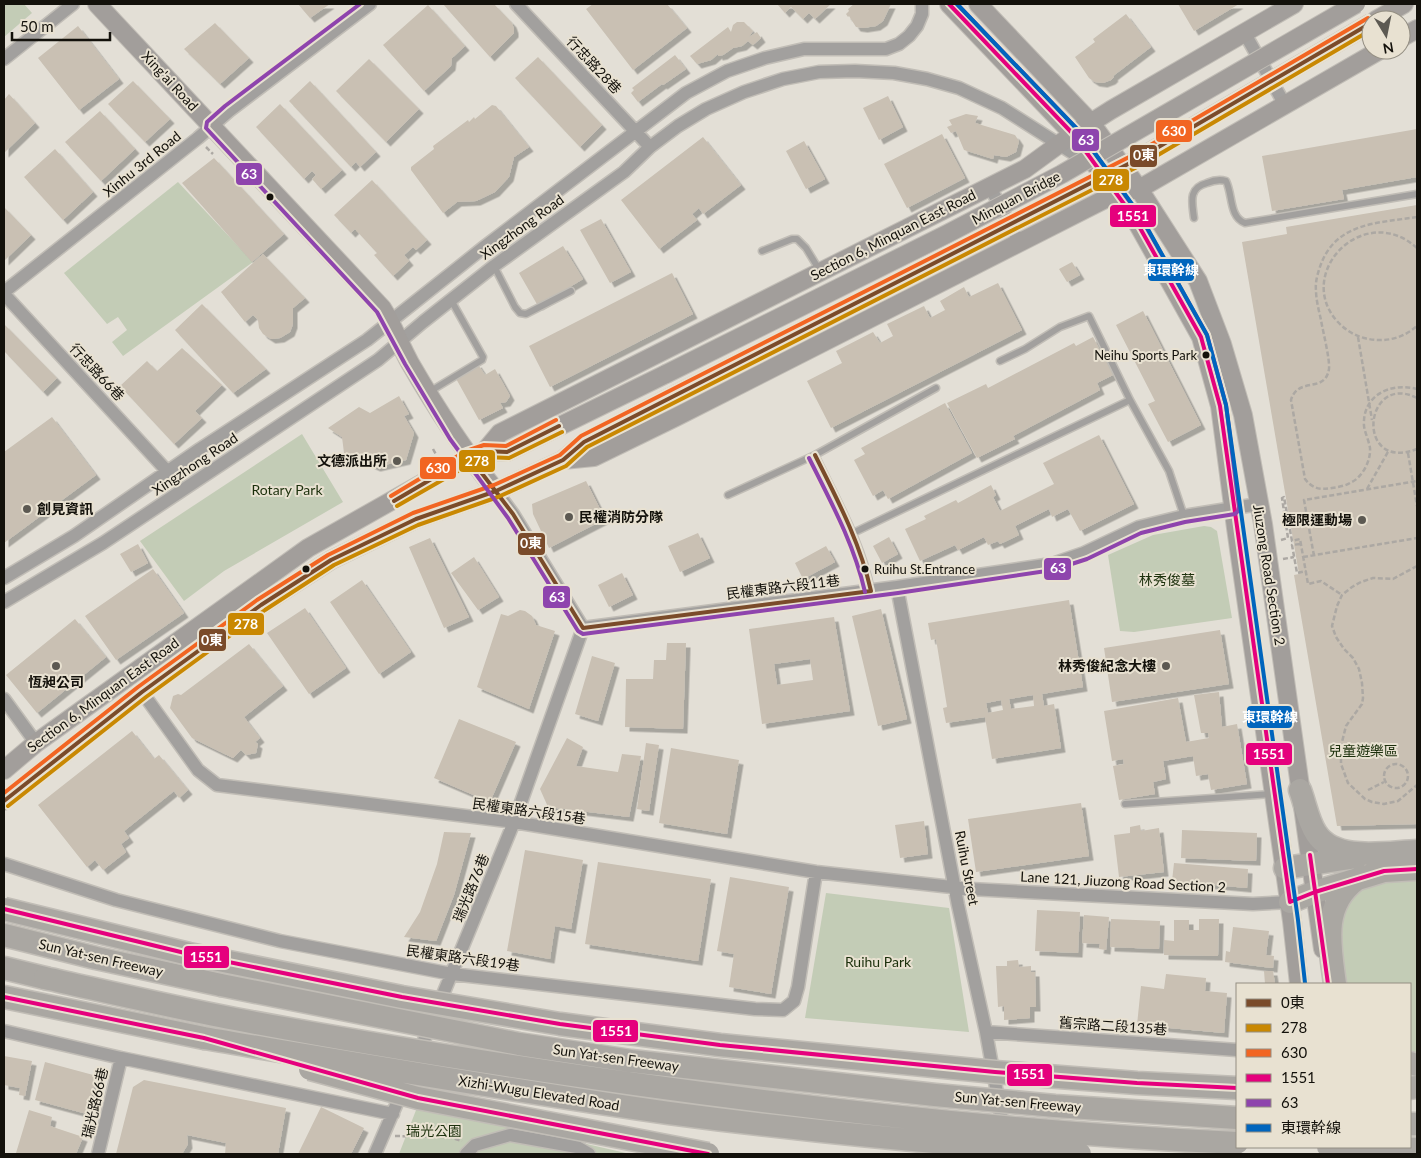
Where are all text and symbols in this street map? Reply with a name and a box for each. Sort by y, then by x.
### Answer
scale bar [12,10,110,42]
north arrow [1361,10,1411,60]
text: 50 m [20,17,54,35]
street label: 行忠路28巷 [564,32,625,97]
text: N [1382,39,1395,58]
street label: Xing'ai Road [139,47,202,114]
line badge: 630 [1155,119,1193,143]
text: 630 [1162,122,1186,139]
street label: Xinhu 3rd Road [99,127,184,200]
line badge: 63 [1071,128,1100,152]
text: 63 [1078,131,1094,148]
line badge: 0東 [1129,144,1158,168]
text: 0東 [1133,146,1155,163]
line badge: 63 [235,162,263,186]
text: 63 [241,165,257,182]
street label: Minquan Bridge [969,167,1063,228]
line badge: 278 [1092,168,1130,192]
text: 278 [1099,171,1123,188]
street label: Section 6, Minquan East Road [807,185,978,284]
street label: Xingzhong Road [477,191,567,263]
unlabelled marker [265,192,275,202]
line badge: 1551 [1109,204,1157,228]
text: 1551 [1117,207,1149,224]
line badge: 東環幹線 [1147,258,1195,282]
text: 東環幹線 [1143,261,1199,278]
street label: 行忠路66巷 [67,339,128,404]
place label: Neihu Sports Park [1094,347,1197,363]
marker: Neihu Sports Park [1201,350,1211,360]
street label: Xingzhong Road [149,429,241,498]
line badge: 278 [458,449,496,473]
place label: 文德派出所 [317,452,387,469]
text: 278 [465,452,489,469]
marker: 文德派出所 [391,455,403,467]
line badge: 630 [419,456,457,480]
text: 630 [426,459,450,476]
park label: Rotary Park [251,481,323,498]
place label: 創見資訊 [37,500,94,517]
marker: 創見資訊 [21,503,33,515]
street label: Jiuzong Road Section 2 [1250,503,1289,646]
place label: 民權消防分隊 [579,508,663,525]
marker: 民權消防分隊 [563,511,575,523]
place label: 極限運動場 [1282,511,1352,528]
marker: 極限運動場 [1356,514,1368,526]
line badge: 0東 [517,532,546,556]
text: 0東 [520,534,542,551]
line badge: 63 [1043,557,1072,581]
text: 63 [1050,559,1066,576]
place label: Ruihu St.Entrance [874,561,975,577]
unlabelled marker [301,564,311,574]
marker: Ruihu St.Entrance [860,564,870,574]
street label: 民權東路六段11巷 [725,571,841,602]
park label: 林秀俊墓 [1139,571,1195,588]
line badge: 63 [542,585,571,609]
text: 63 [549,588,565,605]
line badge: 278 [227,612,265,636]
text: 278 [234,615,258,632]
line badge: 0東 [198,628,227,652]
text: 0東 [201,631,223,648]
street label: Section 6, Minquan East Road [24,634,182,755]
place label: 林秀俊紀念大樓 [1058,657,1156,674]
marker: 恆昶公司 [50,660,62,672]
marker: 林秀俊紀念大樓 [1160,660,1172,672]
place label: 恆昶公司 [28,673,84,690]
line badge: 東環幹線 [1246,705,1293,729]
text: 東環幹線 [1242,708,1298,725]
line badge: 1551 [1245,742,1293,766]
park label: 兒童遊樂區 [1328,742,1398,759]
text: 1551 [1253,745,1285,762]
street label: 民權東路六段15巷 [471,794,587,827]
street label: Ruihu Street [952,829,983,907]
street label: 瑞光路76巷 [449,851,492,924]
street label: Lane 121, Jiuzong Road Section 2 [1020,868,1226,895]
street label: Sun Yat-sen Freeway [37,935,166,980]
street label: 民權東路六段19巷 [405,941,521,974]
line badge: 1551 [183,945,230,969]
text: 1551 [190,948,222,965]
park label: Ruihu Park [845,953,912,970]
legend [1236,983,1411,1148]
text: 0東 [1281,993,1305,1011]
street label: 舊宗路二段135巷 [1058,1013,1168,1038]
text: 278 [1281,1018,1307,1036]
line badge: 1551 [592,1019,639,1043]
text: 1551 [600,1022,632,1039]
street label: Sun Yat-sen Freeway [552,1040,681,1075]
text: 630 [1281,1043,1307,1061]
line badge: 1551 [1006,1063,1053,1087]
text: 1551 [1013,1065,1045,1082]
street label: 瑞光路66巷 [78,1066,111,1140]
text: 1551 [1281,1068,1316,1086]
street label: Xizhi-Wugu Elevated Road [457,1071,621,1114]
street label: Sun Yat-sen Freeway [954,1087,1083,1116]
text: 63 [1281,1093,1298,1111]
text: 東環幹線 [1281,1118,1341,1136]
park label: 瑞光公園 [406,1122,462,1139]

